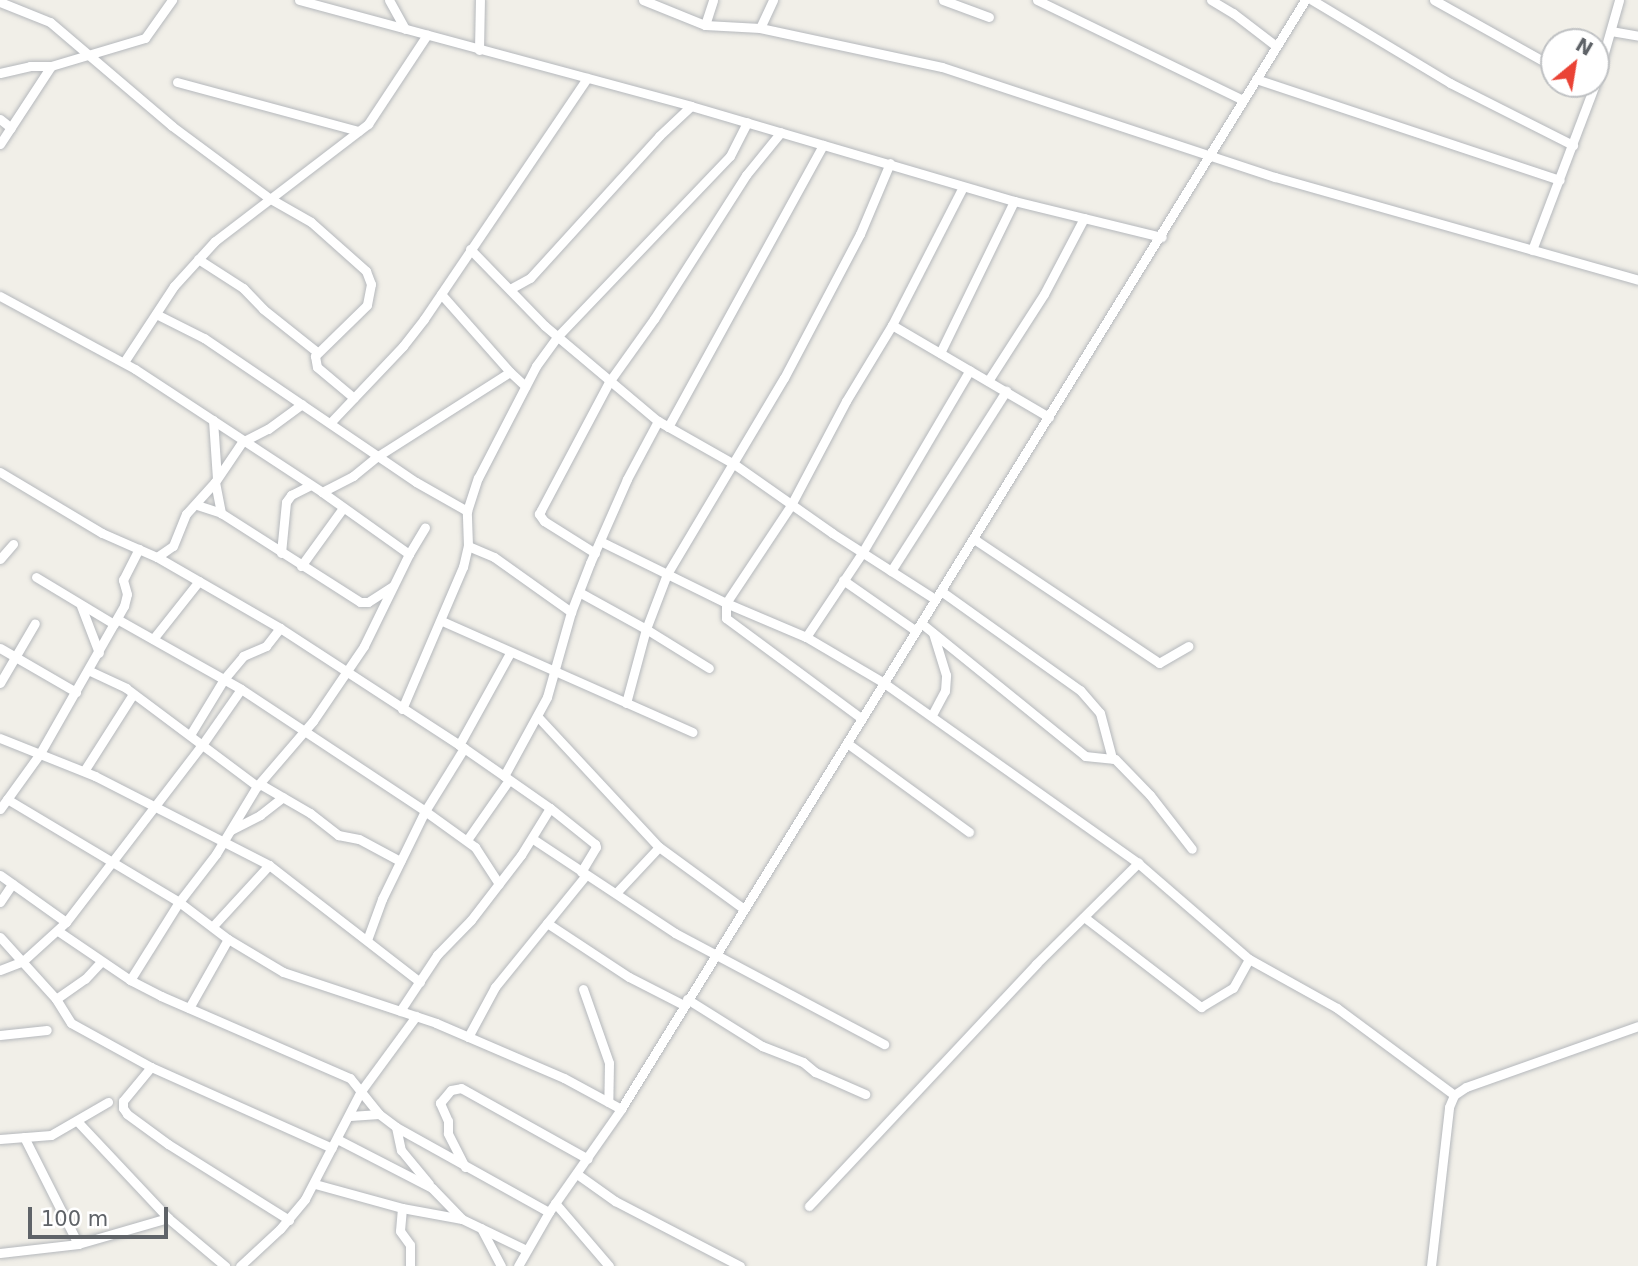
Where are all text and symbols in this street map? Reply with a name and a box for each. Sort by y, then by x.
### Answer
north arrow [1540,28,1610,98]
text: N [1572,33,1597,60]
scale bar [32,1192,172,1236]
text: 100 m [41,1207,108,1231]

